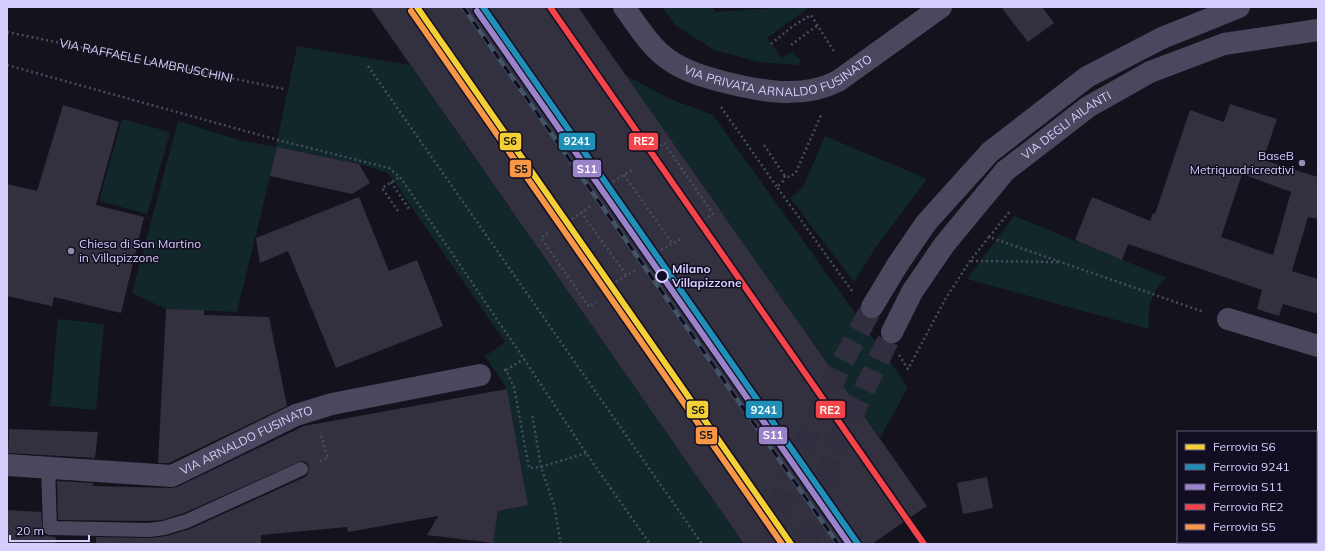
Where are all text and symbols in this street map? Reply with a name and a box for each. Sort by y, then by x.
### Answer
street label: VIA RAFFAELE LAMBRUSCHINI [58,35,234,85]
street label: VIA PRIVATA ARNALDO FUSINATO [678,49,876,73]
text: VIA PRIVATA ARNALDO FUSINATO [682,51,875,99]
street label: VIA DEGLI AILANTI [1018,88,1114,163]
line badge: S6 [499,132,522,151]
line badge: 9241 [558,132,596,151]
line badge: RE2 [628,132,659,151]
text: S6 [503,134,517,148]
text: 9241 [564,134,591,148]
text: RE2 [634,134,655,148]
place label: BaseB Metriquadricreativi [1190,148,1294,177]
marker: BaseB Metriquadricreativi [1297,158,1307,168]
line badge: S5 [509,159,532,178]
line badge: S11 [572,159,602,178]
text: S5 [514,162,528,176]
text: S11 [577,162,598,176]
place label: Chiesa di San Martino in Villapizzone [79,236,201,265]
marker: Chiesa di San Martino in Villapizzone [66,246,76,256]
place label: Milano Villapizzone [671,261,742,290]
marker: Milano Villapizzone [655,269,669,283]
line badge: S6 [686,400,709,419]
line badge: 9241 [745,400,783,419]
line badge: RE2 [815,400,846,419]
street label: VIA ARNALDO FUSINATO [177,402,314,478]
text: S6 [691,403,705,417]
text: 9241 [751,403,778,417]
text: RE2 [820,403,841,417]
line badge: S5 [695,426,718,445]
line badge: S11 [758,426,788,445]
text: S5 [699,428,713,442]
text: S11 [763,428,784,442]
legend [1177,431,1317,543]
text: Ferrovia S6 [1213,439,1276,454]
text: Ferrovia 9241 [1213,459,1290,474]
text: Ferrovia S11 [1213,479,1283,494]
text: Ferrovia RE2 [1213,499,1284,514]
scale bar [10,517,89,543]
text: Ferrovia S5 [1213,519,1276,534]
text: 20 m [16,523,44,538]

